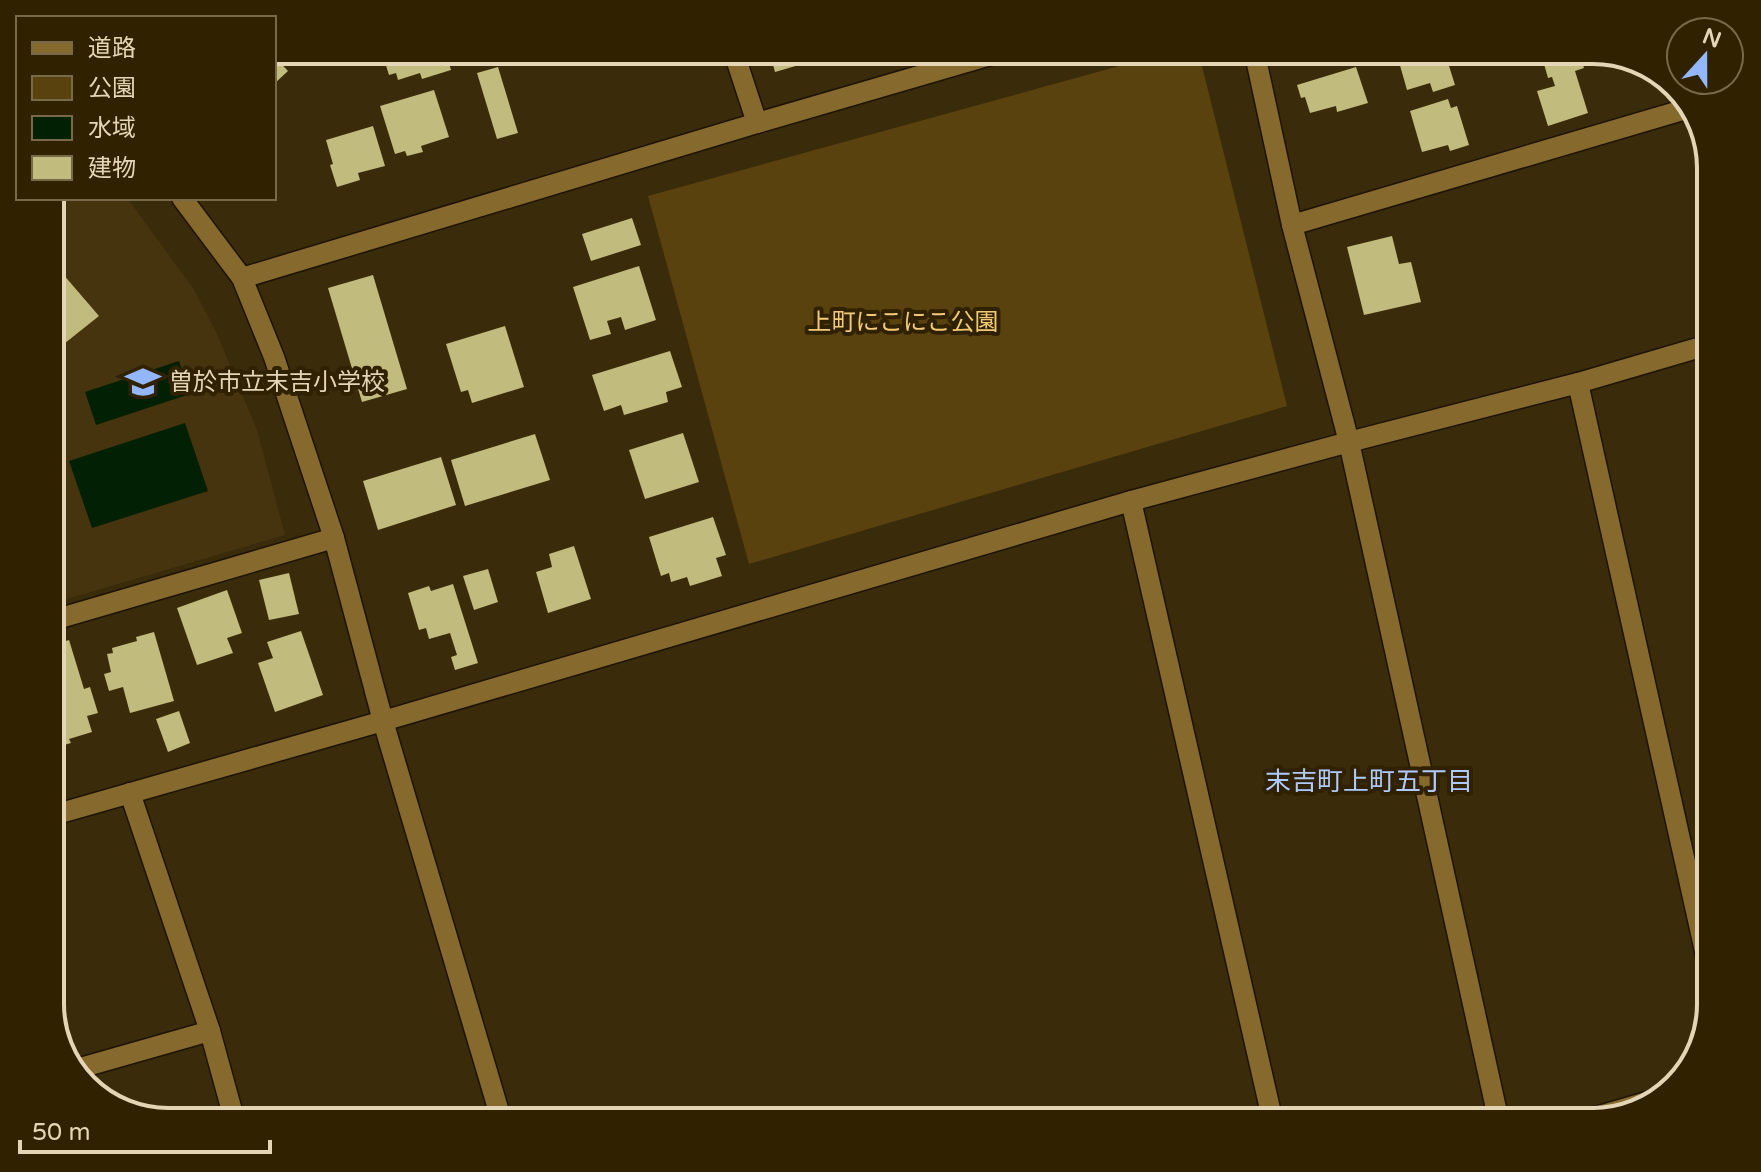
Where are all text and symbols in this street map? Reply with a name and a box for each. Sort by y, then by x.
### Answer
legend [16,16,276,200]
north arrow [1665,16,1745,96]
text: N [1699,23,1725,54]
text: 道路 [88,34,136,63]
text: 公園 [88,74,136,103]
text: 水域 [88,114,136,143]
text: 建物 [88,154,136,183]
park label: 上町にこにこ公園 [807,308,999,337]
school or university icon: 曽於市立末吉小学校 [124,363,162,401]
place label: 曽於市立末吉小学校 [169,368,385,397]
district label: 末吉町上町五丁目 [1265,766,1473,797]
scale bar [20,1104,270,1154]
text: 50 m [32,1118,90,1147]

